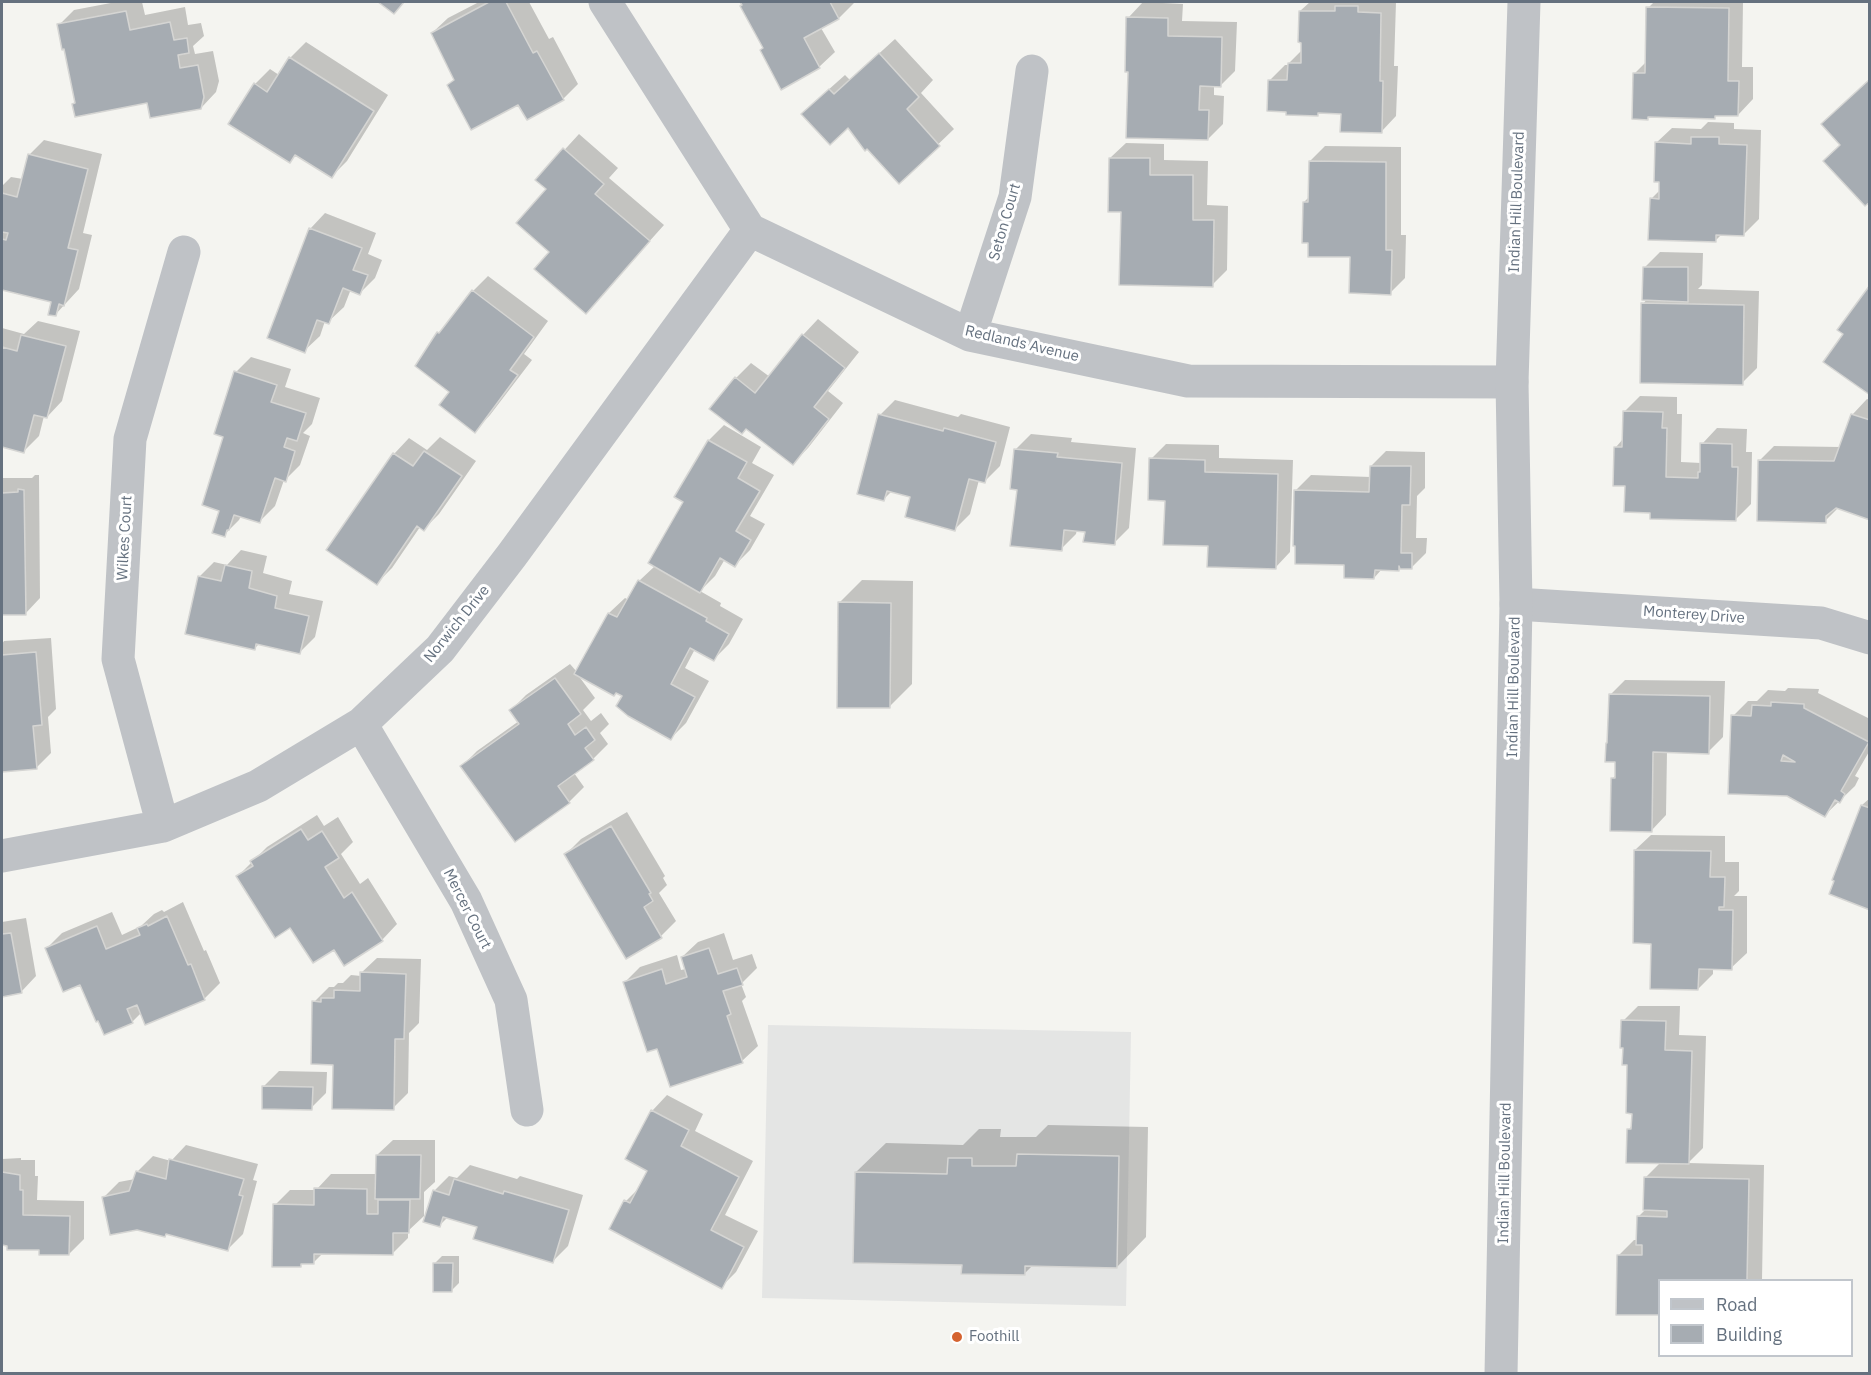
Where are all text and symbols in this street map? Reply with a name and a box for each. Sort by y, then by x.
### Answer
street label: Indian Hill Boulevard [1506,131,1528,273]
street label: Seton Court [985,181,1025,263]
street label: Redlands Avenue [963,322,1081,366]
street label: Wilkes Court [114,495,136,581]
street label: Norwich Drive [420,582,494,666]
street label: Monterey Drive [1643,602,1745,628]
street label: Indian Hill Boulevard [1504,616,1524,758]
street label: Mercer Court [439,866,495,952]
street label: Indian Hill Boulevard [1495,1102,1515,1244]
legend [1658,1279,1853,1357]
text: Road [1716,1293,1757,1316]
text: Building [1716,1323,1782,1346]
place label: Foothill [969,1328,1019,1346]
marker: Foothill [950,1330,964,1344]

